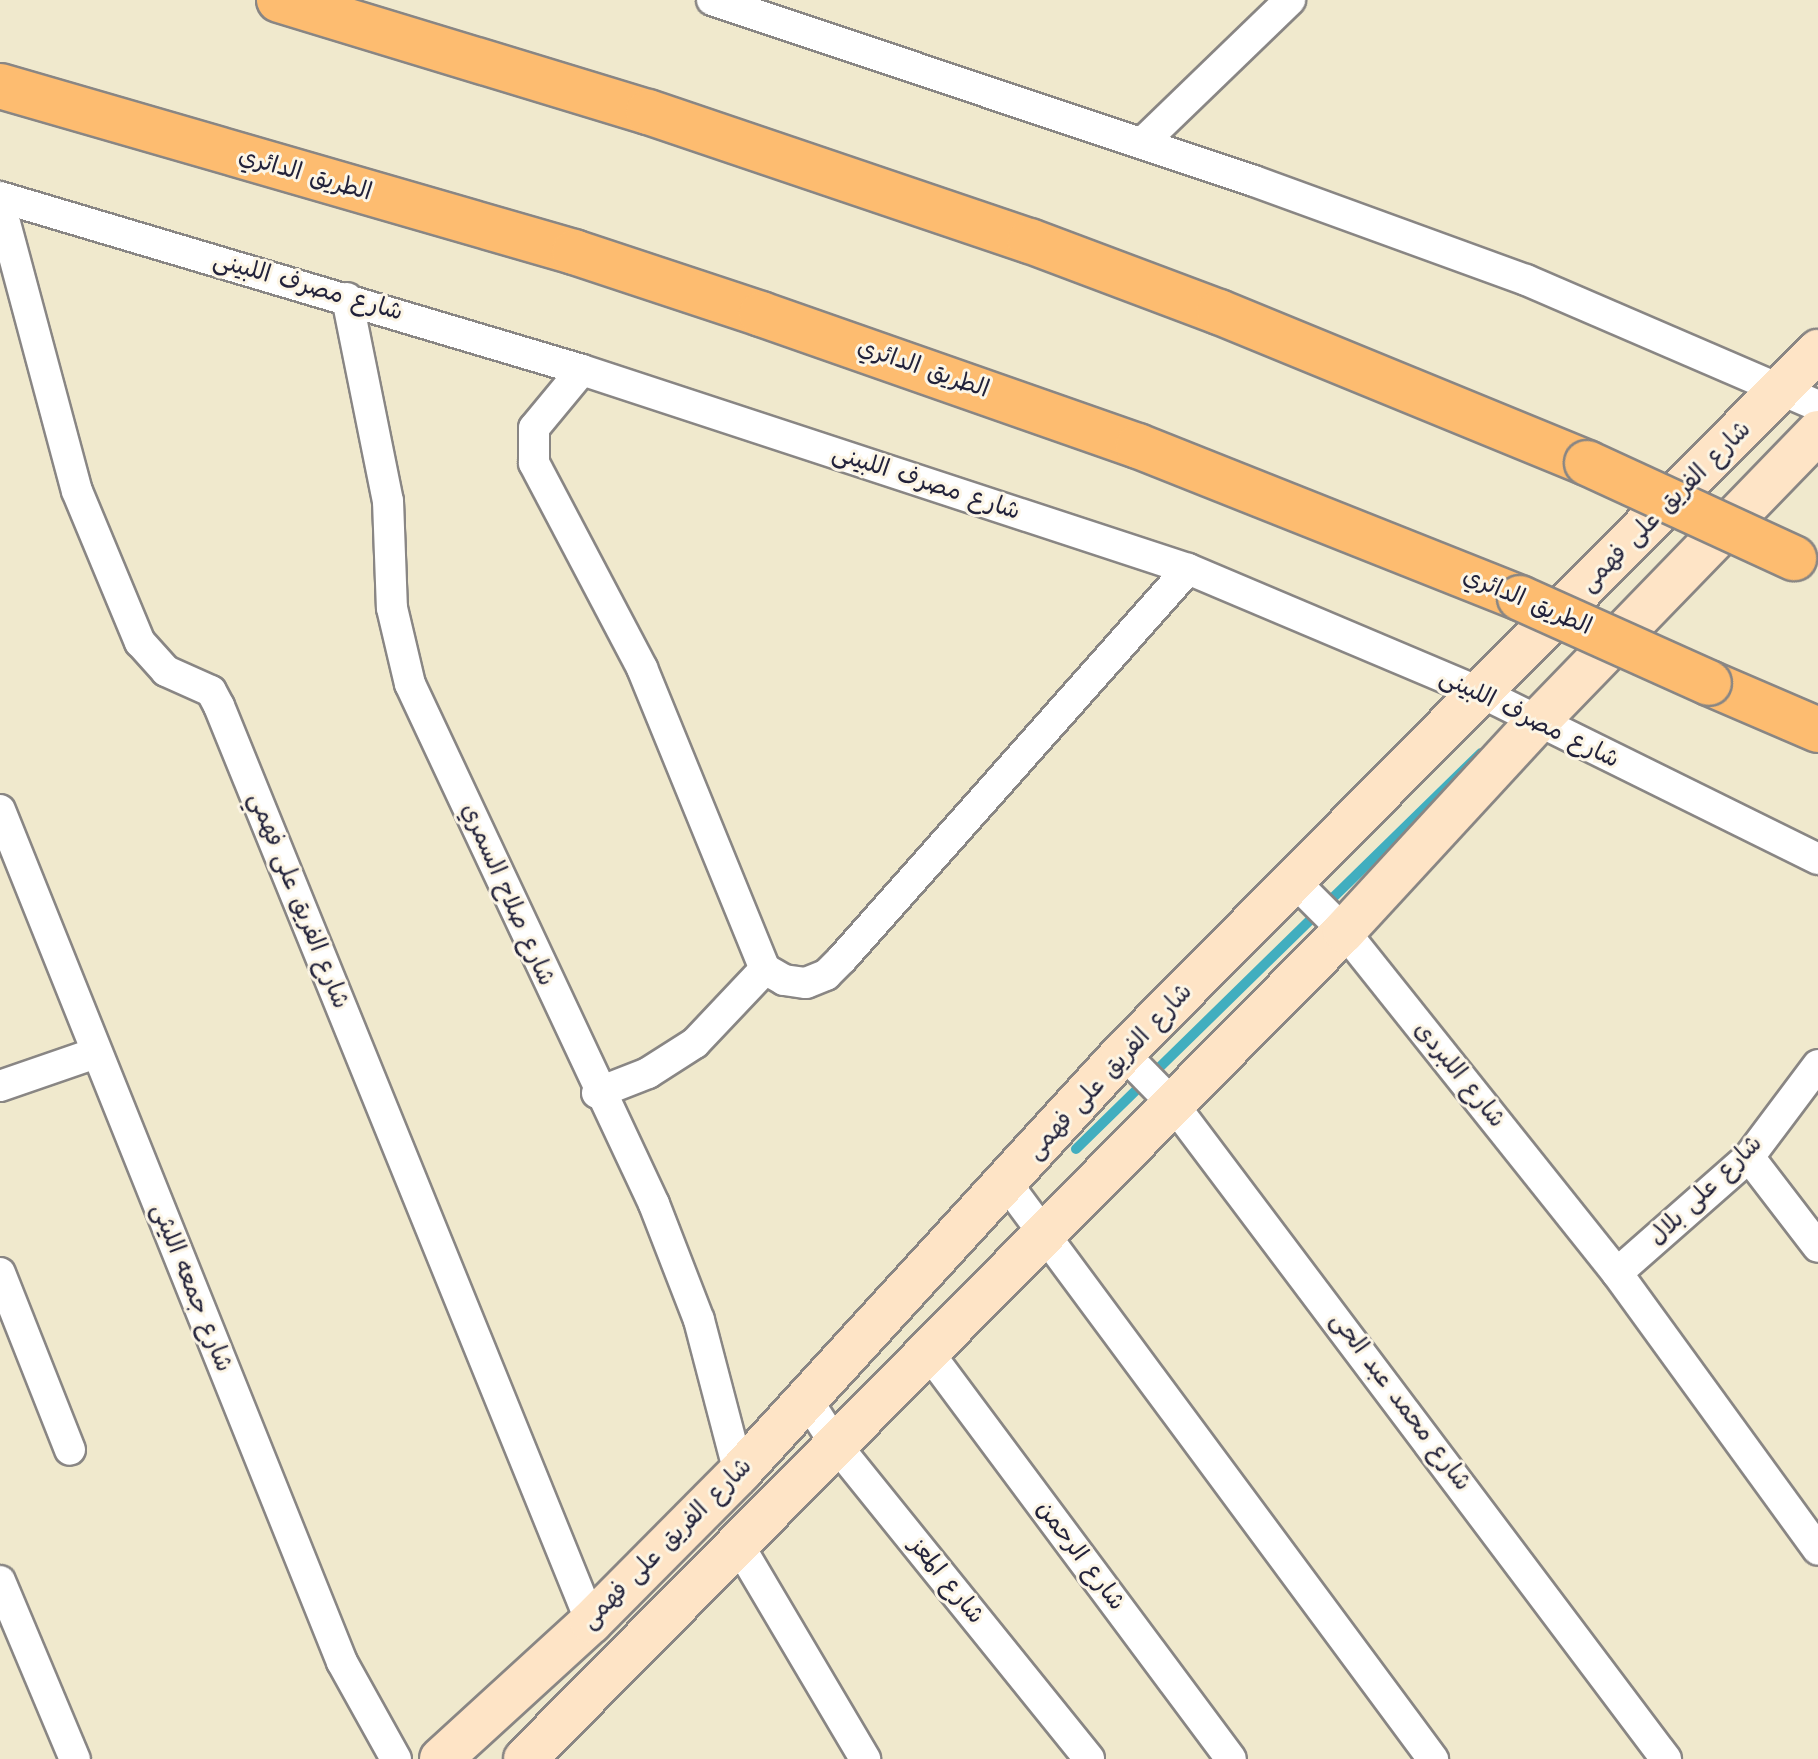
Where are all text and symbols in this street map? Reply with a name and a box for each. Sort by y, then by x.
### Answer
street label: الطريق الدائري [235,142,375,208]
street label: شارع مصرف اللبينى [210,246,406,328]
street label: الطريق الدائري [853,333,993,405]
street label: شارع الفريق على فهمى [1575,416,1757,598]
street label: شارع مصرف اللبينى [828,439,1024,527]
street label: الطريق الدائري [1458,562,1596,642]
street label: شارع مصرف اللبينى [1435,663,1623,775]
street label: شارع الفريق على فهمي [241,789,355,1013]
street label: شارع صلاح السمري [454,799,560,991]
street label: شارع الفريق على فهمى [1021,978,1199,1166]
street label: شارع اللبردى [1407,1016,1511,1134]
street label: شارع على بلال [1643,1130,1769,1252]
street label: شارع جمعه الليثى [144,1200,238,1376]
street label: شارع محمد عبد الحى [1323,1307,1477,1497]
street label: شارع الفريق على فهمى [576,1453,758,1635]
street label: شارع الرحمن [1029,1495,1131,1617]
street label: شارع المعز [902,1532,990,1630]

